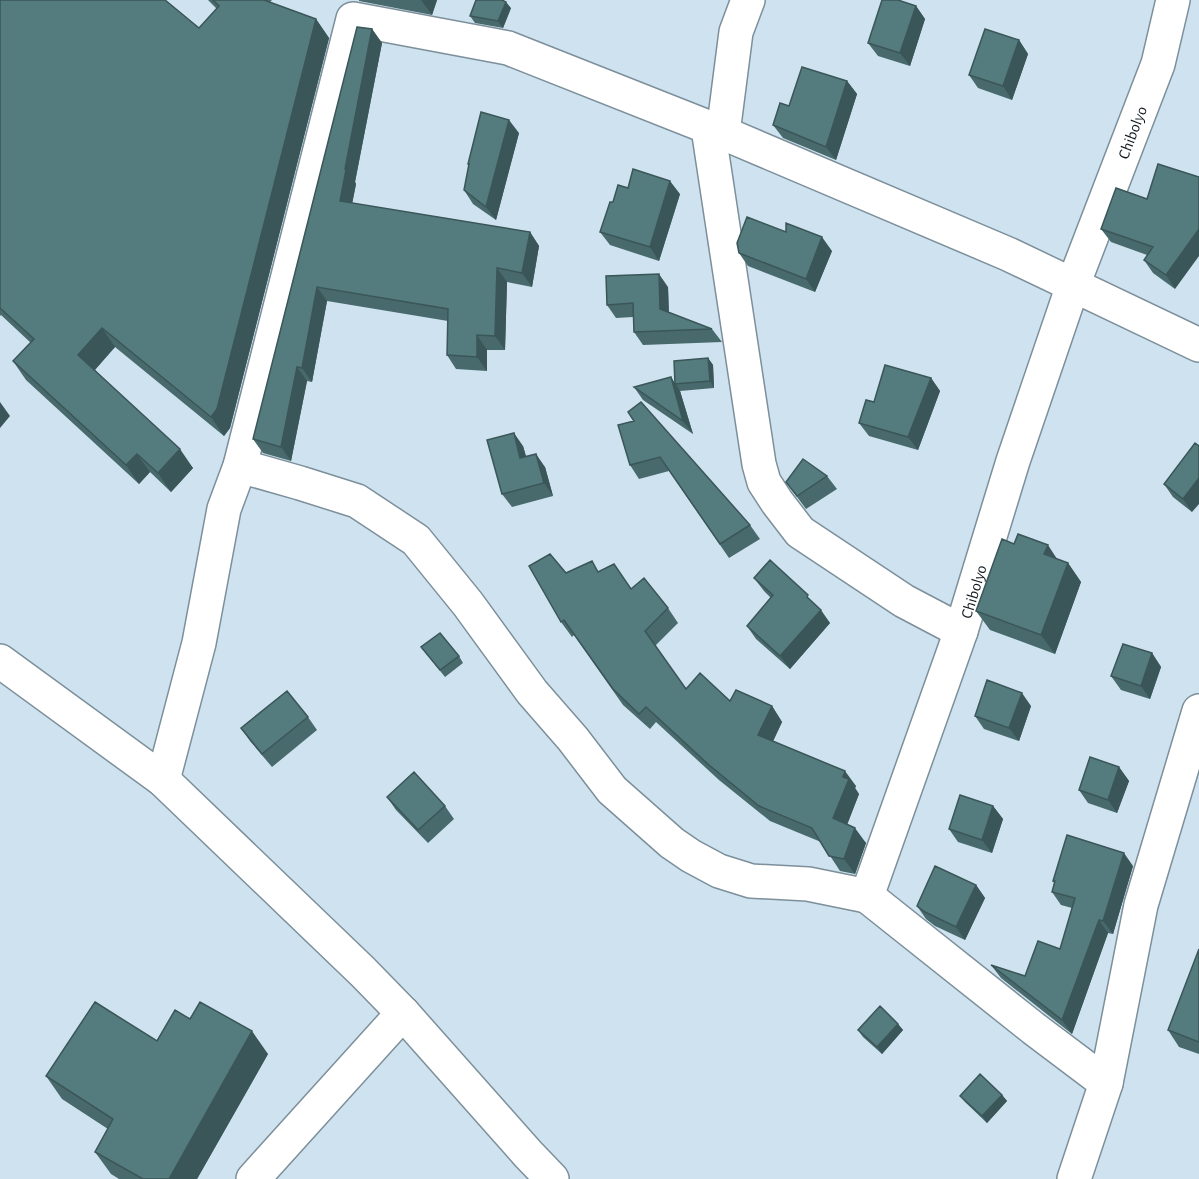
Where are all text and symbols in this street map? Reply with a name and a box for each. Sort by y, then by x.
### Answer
street label: Chibolyo [1115,104,1150,161]
street label: Chibolyo [958,563,990,620]

